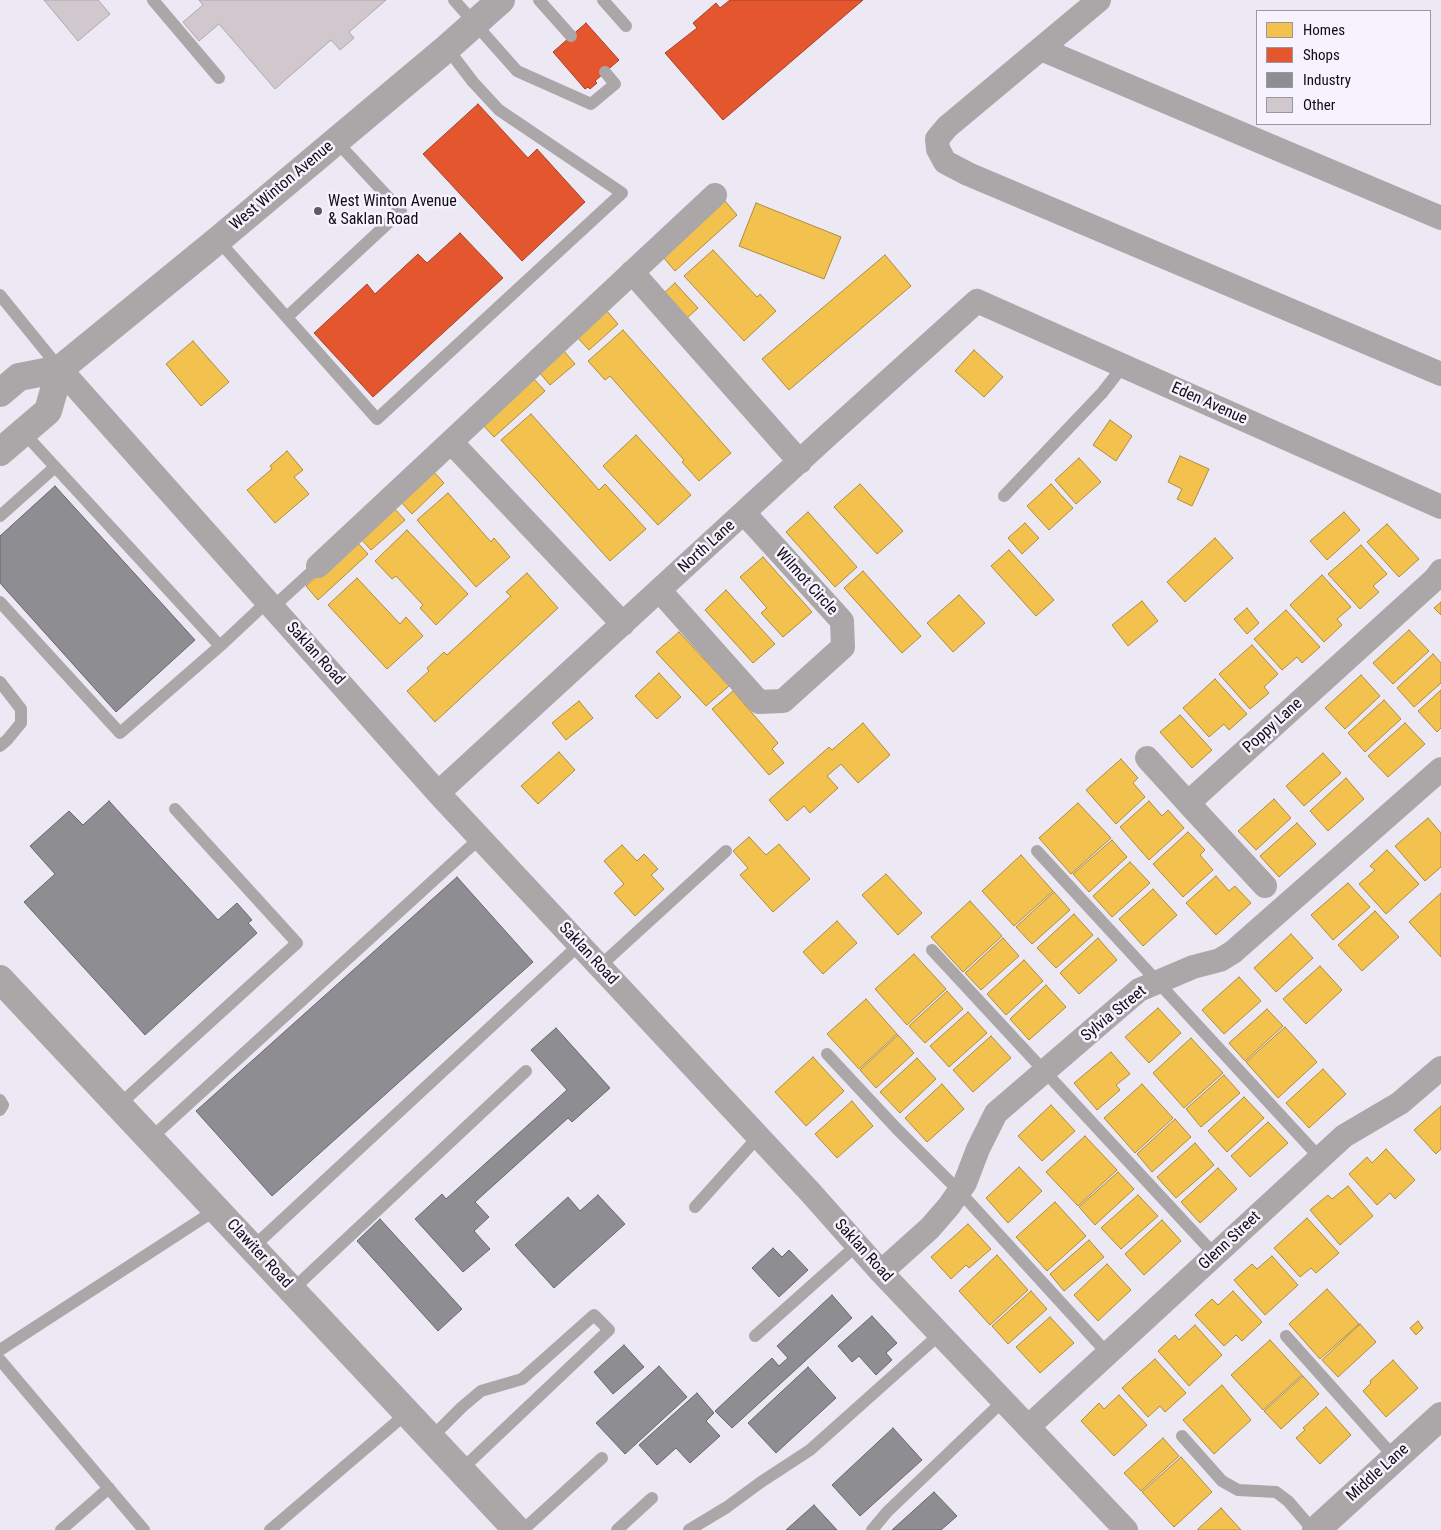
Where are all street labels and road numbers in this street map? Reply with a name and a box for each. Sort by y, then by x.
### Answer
street label: West Winton Avenue [226,137,338,235]
street label: Eden Avenue [1168,379,1250,429]
street label: North Lane [675,516,739,578]
street label: Wilmot Circle [771,544,841,620]
street label: Saklan Road [282,619,348,689]
street label: Poppy Lane [1239,694,1307,758]
street label: Saklan Road [554,919,622,989]
street label: Sylvia Street [1078,982,1150,1046]
street label: Glenn Street [1195,1208,1265,1274]
street label: Clawiter Road [222,1215,296,1293]
street label: Saklan Road [830,1216,896,1286]
street label: Middle Lane [1343,1440,1413,1506]

